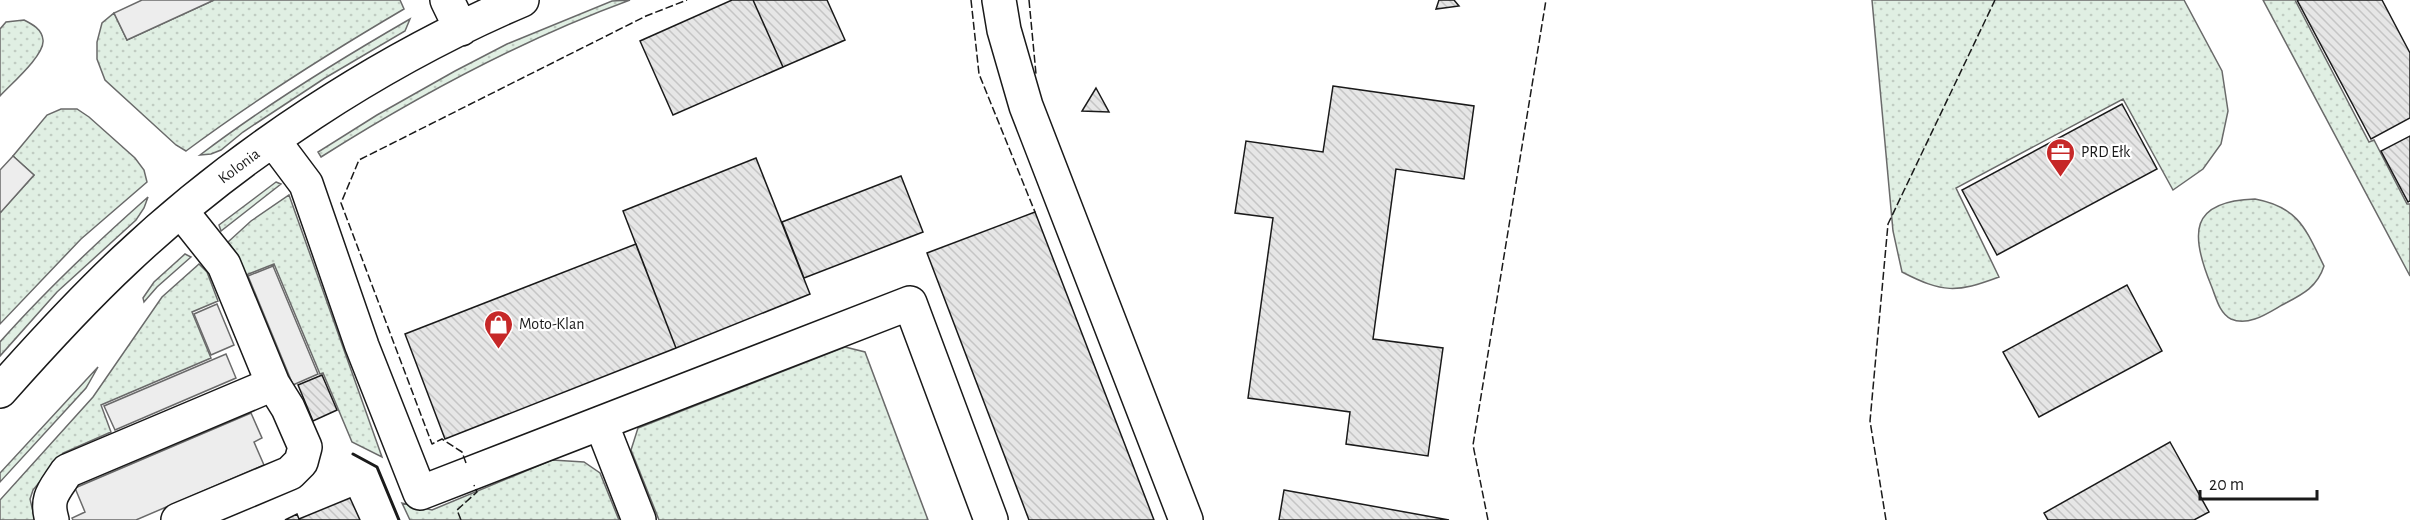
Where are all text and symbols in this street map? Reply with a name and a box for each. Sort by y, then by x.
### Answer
office icon: PRD Ełk [2044,136,2076,178]
place label: PRD Ełk [2081,144,2131,160]
street label: Kolonia [215,145,263,187]
shop icon: Moto-Klan [482,308,514,350]
place label: Moto-Klan [519,316,585,332]
scale bar [2200,463,2317,501]
text: 20 m [2209,476,2244,494]

